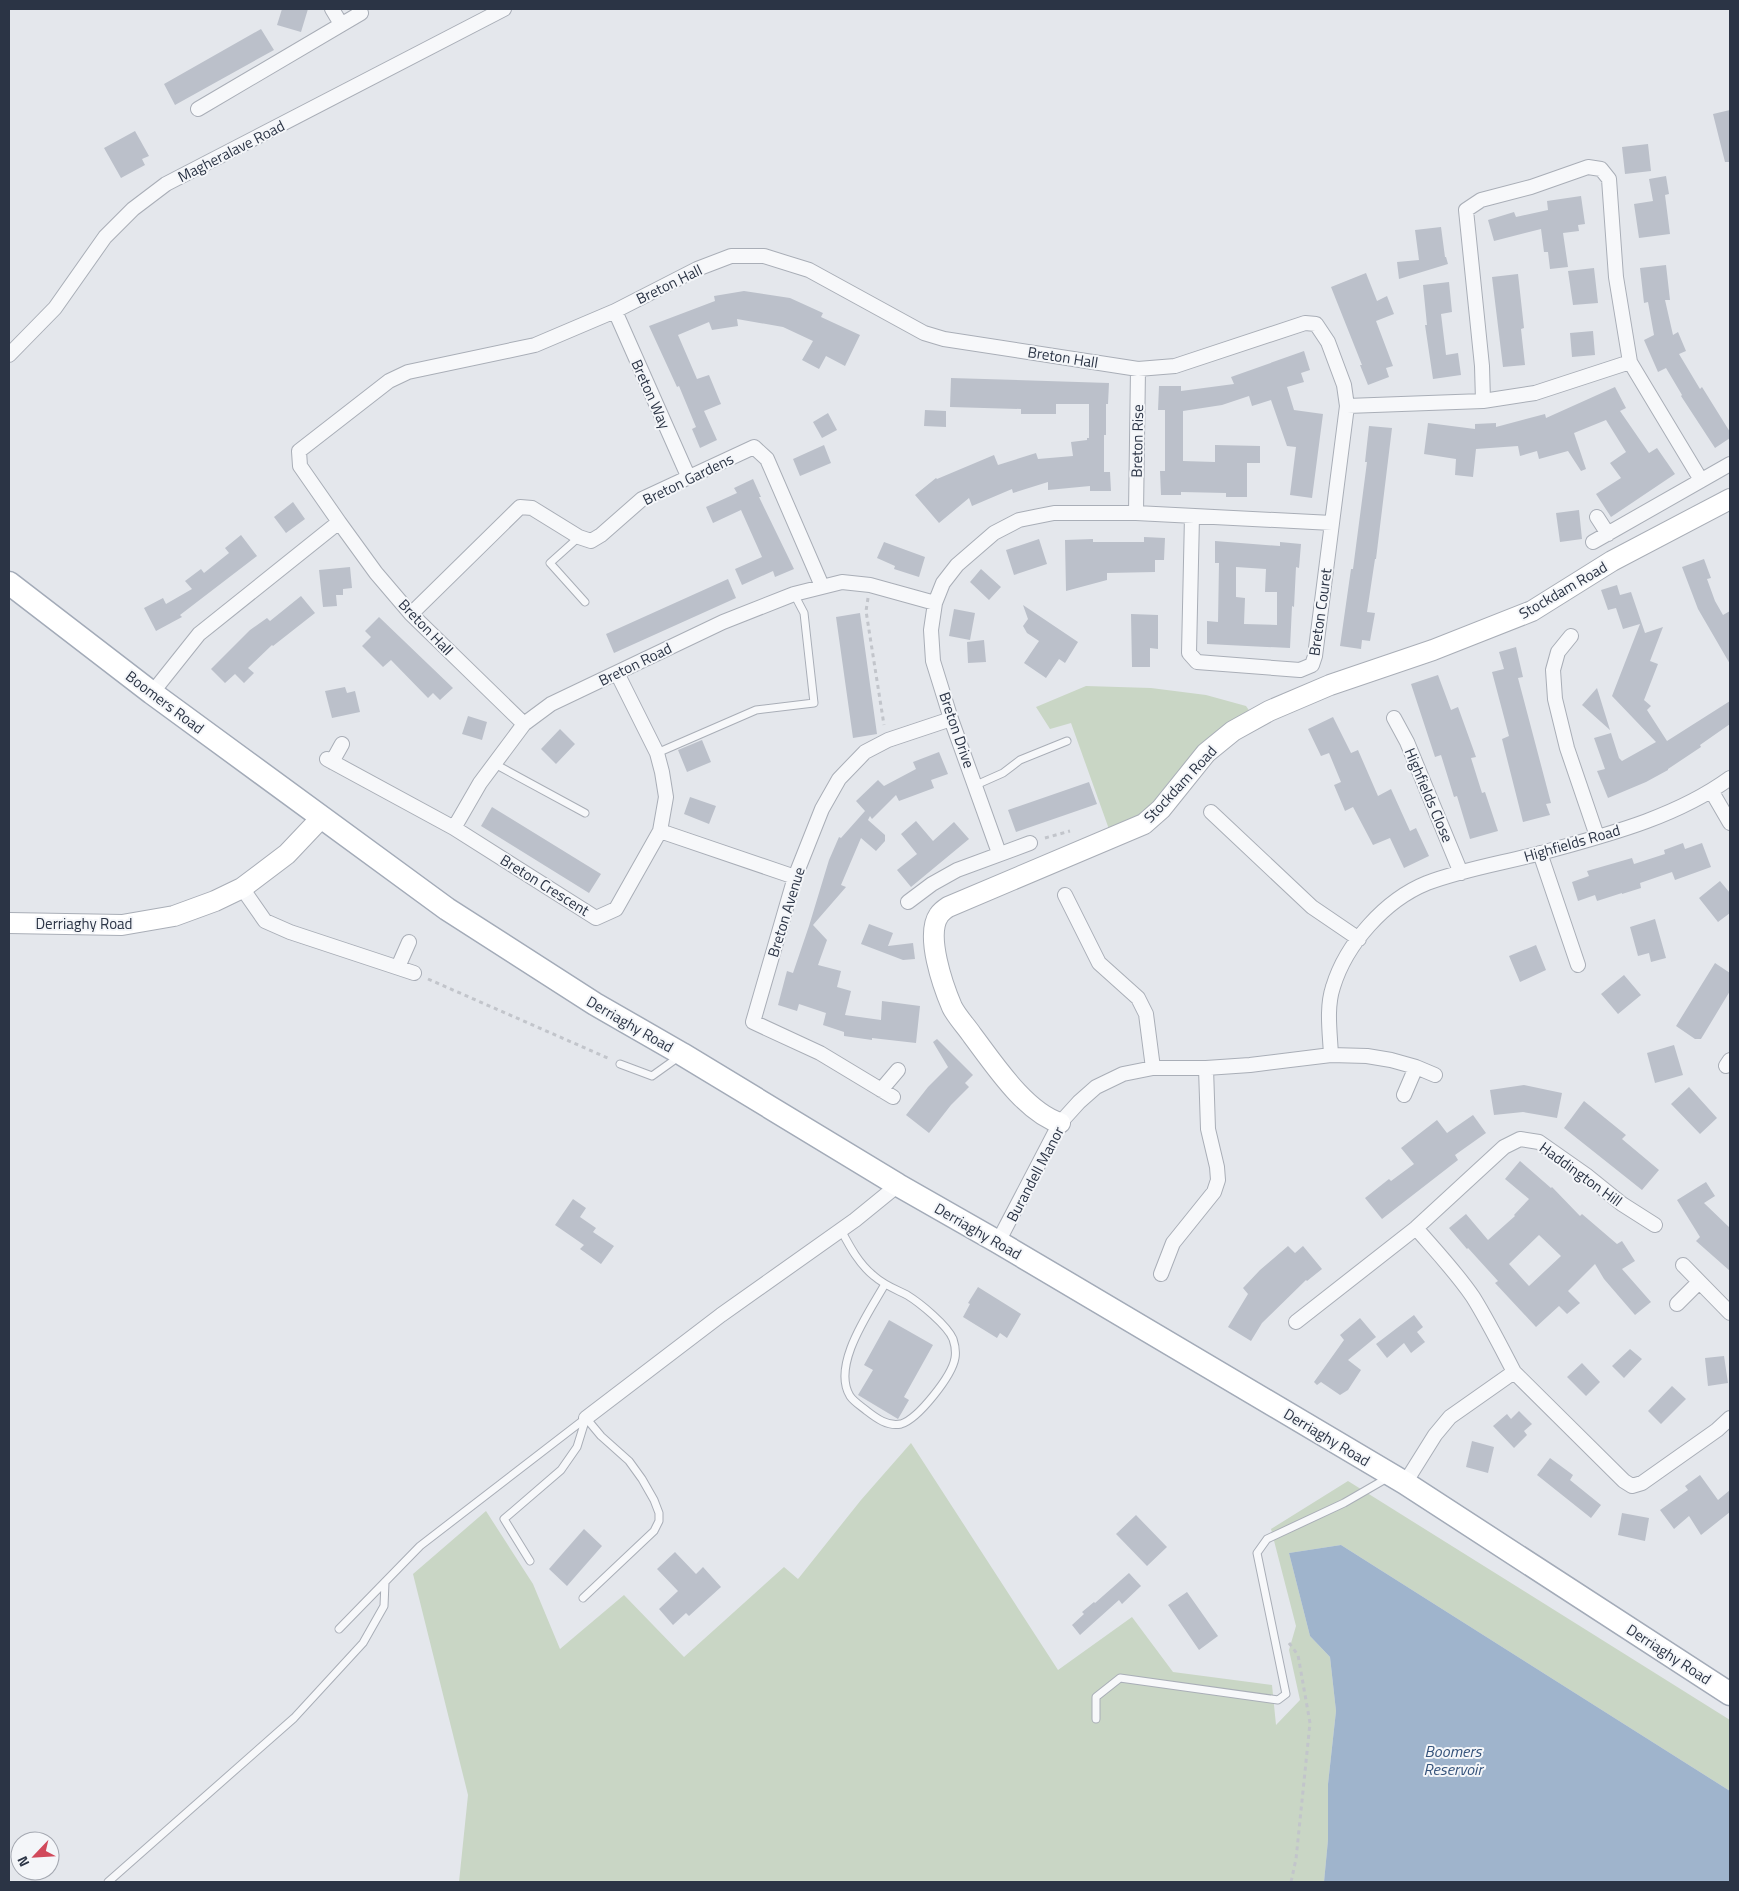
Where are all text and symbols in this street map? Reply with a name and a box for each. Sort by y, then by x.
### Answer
street label: Magheralave Road [173,114,289,188]
street label: Breton Hall [632,258,706,310]
street label: Breton Hall [1026,340,1100,374]
street label: Breton Way [625,355,677,433]
street label: Breton Rise [1125,404,1149,478]
street label: Breton Gardens [639,447,737,511]
street label: Stockdam Road [1515,555,1611,625]
street label: Breton Couret [1302,566,1338,657]
street label: Breton Hall [393,594,459,660]
street label: Breton Road [595,636,675,692]
street label: Boomers Road [121,665,209,739]
street label: Breton Drive [933,689,981,771]
street label: Stockdam Road [1138,740,1222,828]
street label: Highfields Close [1399,744,1459,846]
street label: Highfields Road [1521,818,1623,868]
street label: Breton Crescent [496,848,595,922]
street label: Breton Avenue [761,864,811,960]
street label: Derriaghy Road [35,912,133,935]
street label: Derriaghy Road [582,990,678,1058]
street label: Burandell Manor [1000,1122,1070,1226]
street label: Haddington Hill [1535,1136,1627,1212]
street label: Derriaghy Road [930,1197,1026,1265]
street label: Derriaghy Road [1279,1402,1375,1472]
street label: Derriaghy Road [1622,1618,1716,1690]
water label: Boomers Reservoir [1424,1739,1484,1781]
north arrow [10,1831,60,1881]
text: N [11,1853,34,1871]

